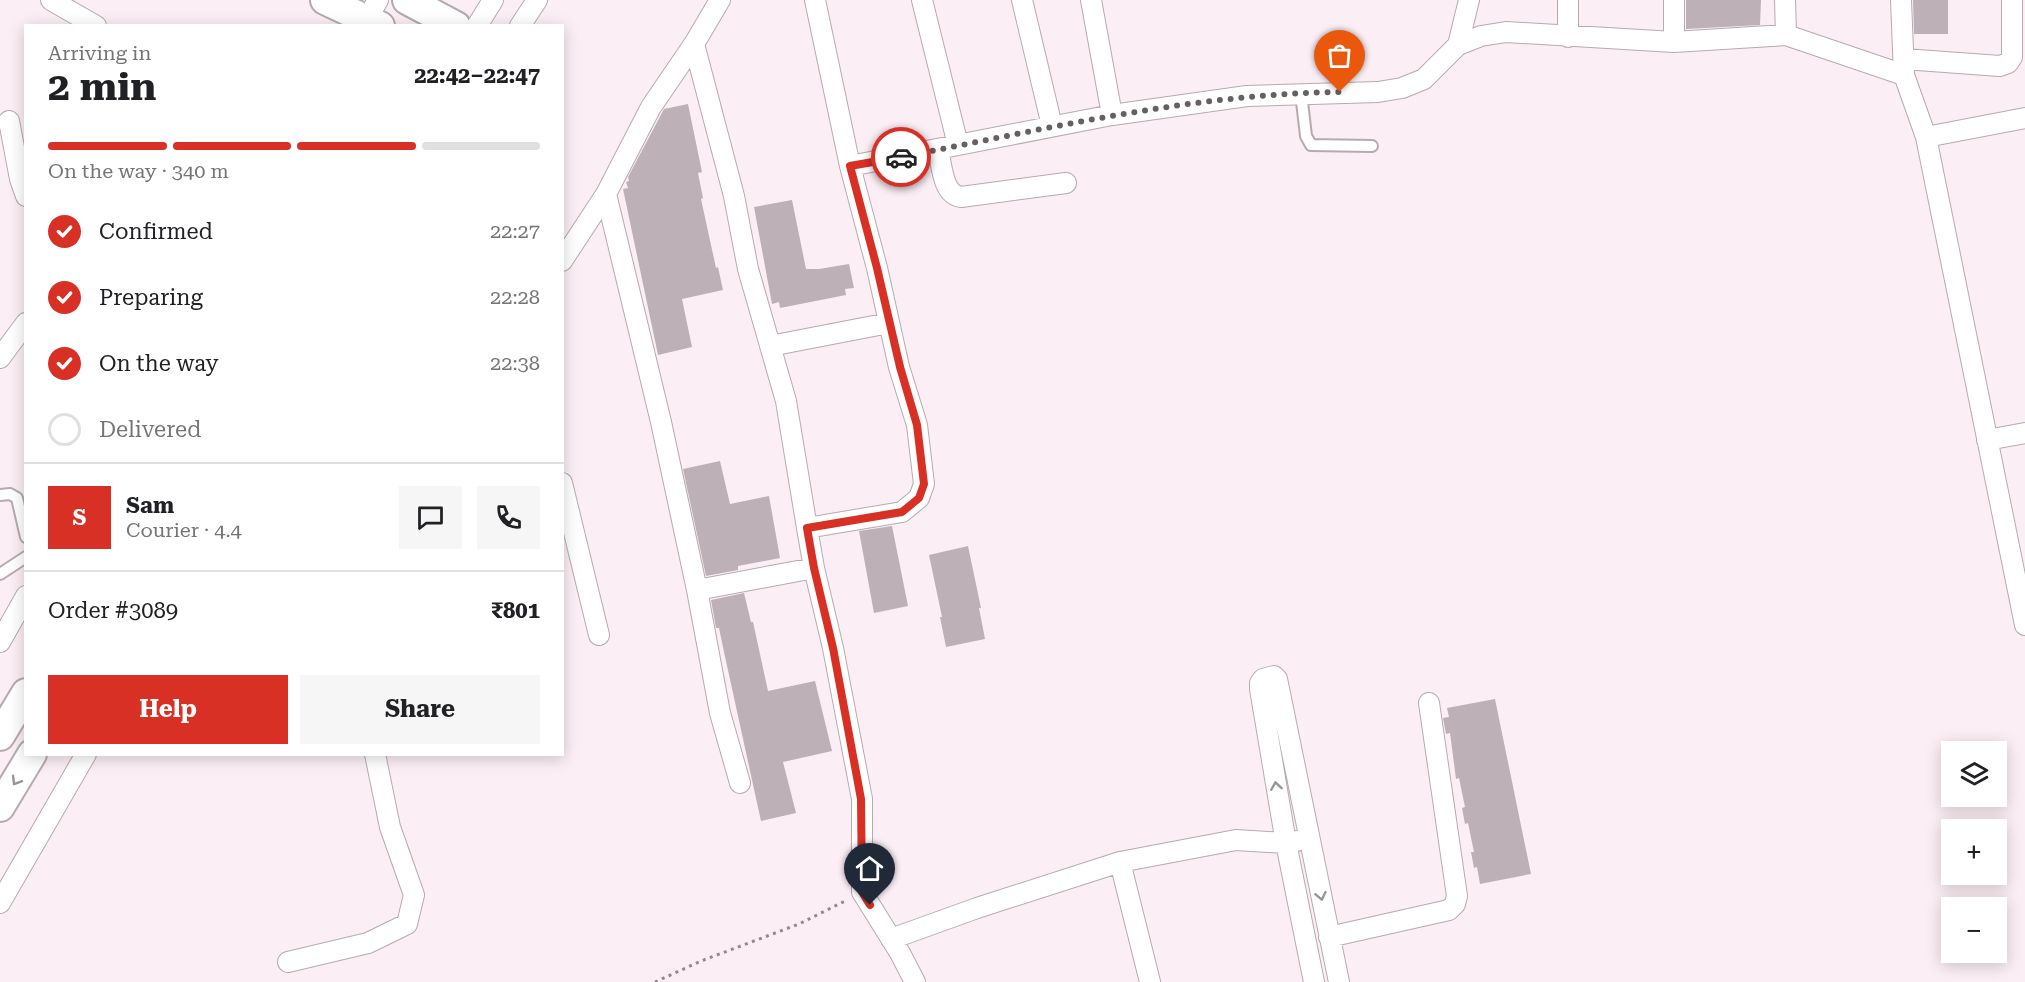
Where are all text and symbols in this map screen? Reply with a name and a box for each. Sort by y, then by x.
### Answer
pin [1314,30,1365,92]
icon: bag [1323,39,1356,72]
text: Arriving in [48,41,151,65]
text: 22:42–22:47 [414,63,540,88]
text: 2 min [48,64,156,110]
courier [871,127,931,187]
icon: car [885,141,918,174]
text: On the way · 340 m [48,159,229,183]
icon: check [48,215,81,248]
text: Confirmed [99,219,213,244]
text: 22:27 [490,219,540,243]
icon: check [48,281,81,314]
text: Preparing [99,285,203,310]
text: 22:28 [490,285,540,309]
icon: check [48,347,81,380]
text: On the way [99,351,219,376]
text: 22:38 [490,351,540,375]
text: Delivered [99,417,201,442]
button: chat [399,486,462,549]
button: phone [477,486,540,549]
text: Sam [126,493,174,518]
text: S [73,505,86,530]
text: Courier · 4.4 [126,518,242,542]
text: Order #3089 [48,598,178,623]
text: ₹801 [491,598,540,623]
button: Help [48,675,288,744]
button: Share [300,675,540,744]
map controls [1941,741,2007,963]
button: layers [1941,741,2007,807]
one-way arrow [11,775,23,785]
one-way arrow [1270,781,1283,791]
button: + [1941,819,2007,885]
pin [844,843,895,905]
icon: home [853,852,886,885]
one-way arrow [1313,891,1326,901]
button: − [1941,897,2007,963]

